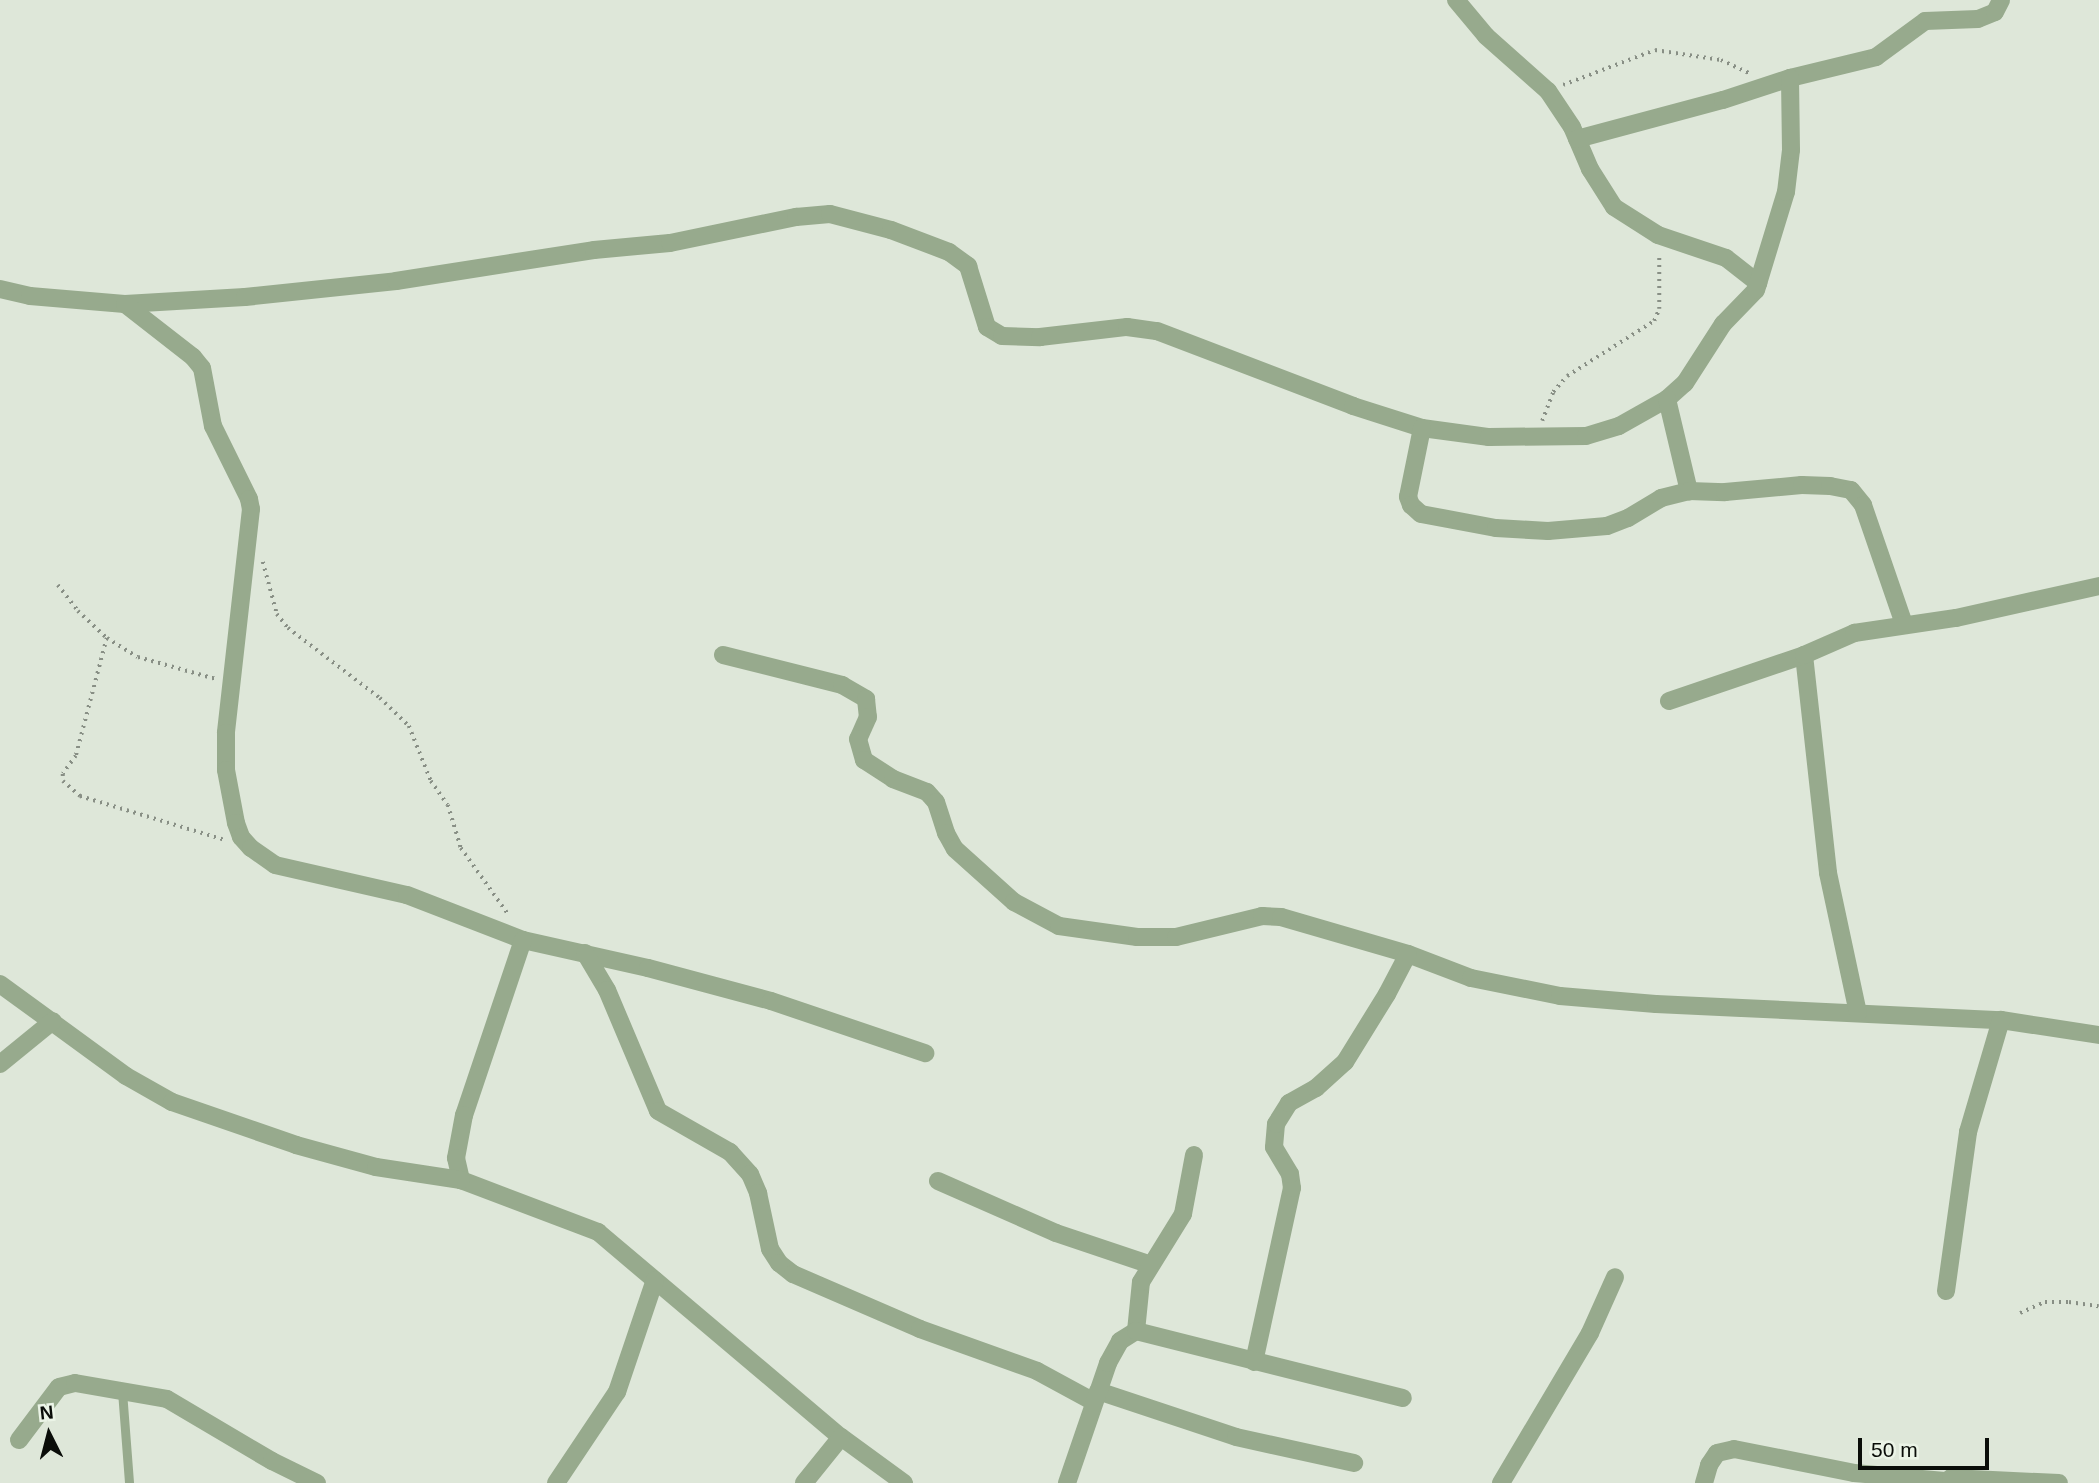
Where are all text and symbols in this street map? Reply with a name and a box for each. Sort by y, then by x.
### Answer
north arrow [14,1399,84,1469]
text: N [39,1401,55,1424]
scale bar [1861,1424,1992,1468]
text: 50 m [1871,1438,1918,1461]

